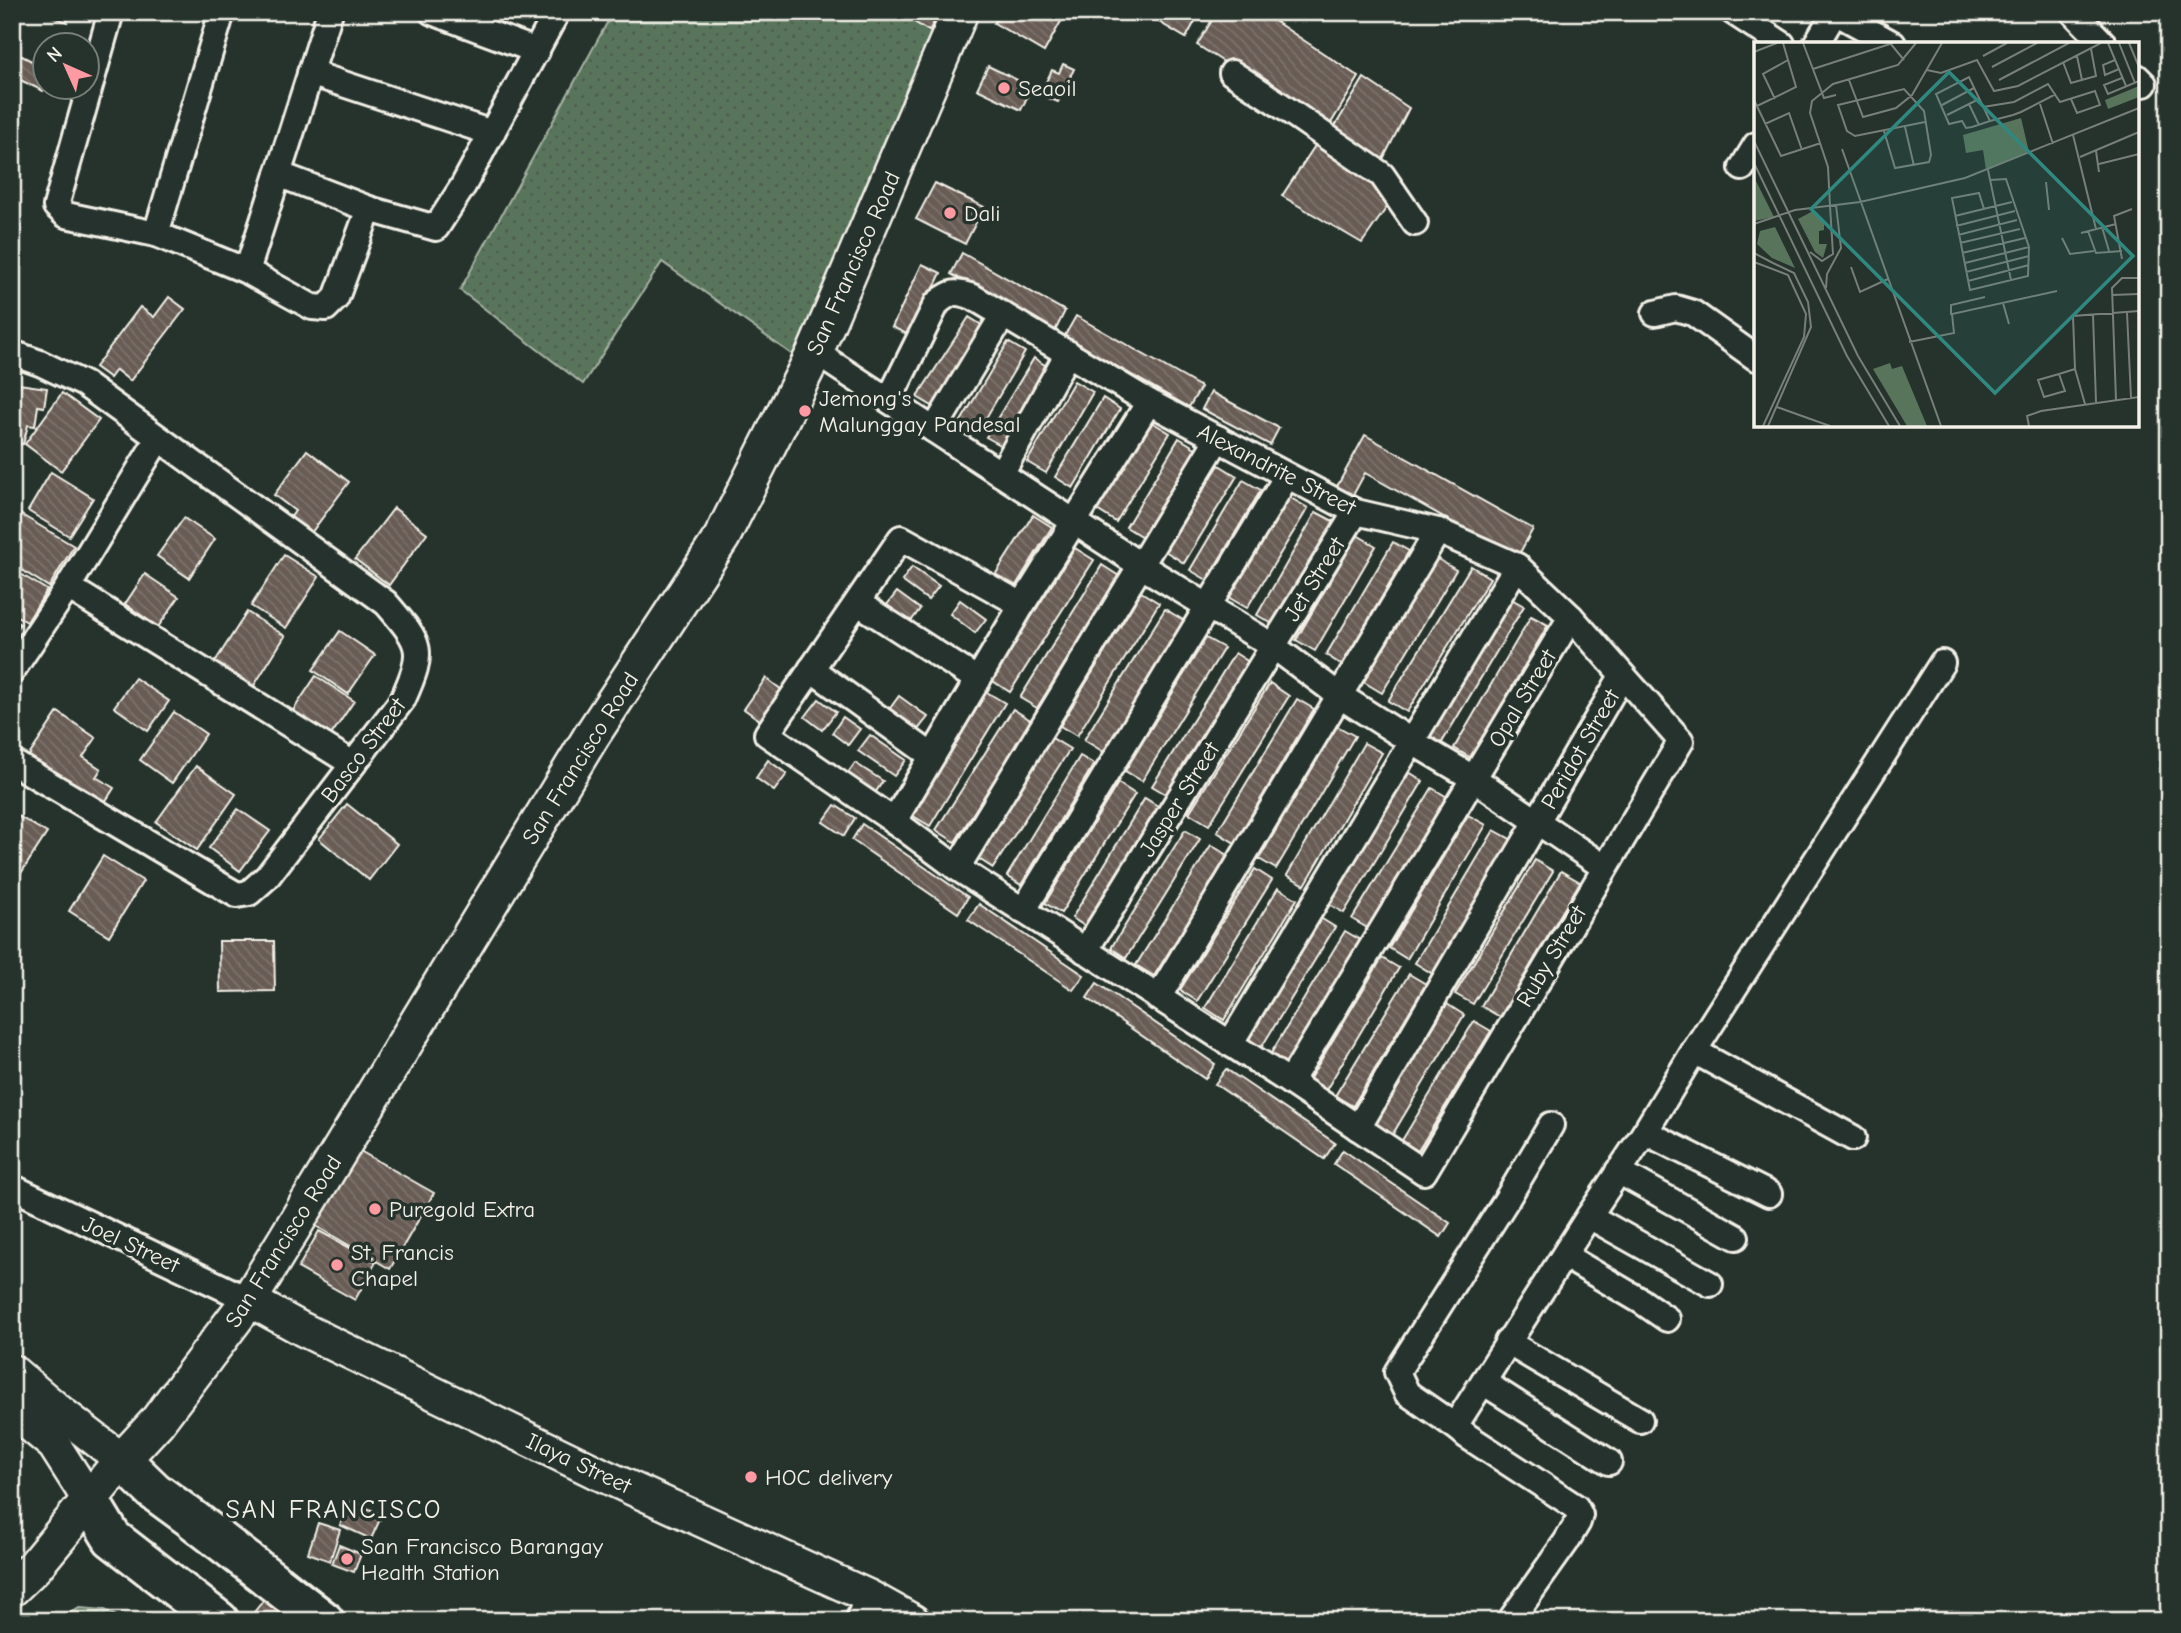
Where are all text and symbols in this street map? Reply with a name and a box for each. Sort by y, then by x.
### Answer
north arrow [32,32,102,102]
inset map [1754,42,2139,427]
text: N [43,43,67,67]
place label: Seaoil [1018,75,1077,102]
marker: Seaoil [996,80,1012,96]
street label: San Francisco Road [801,167,906,359]
place label: Dali [964,200,1001,227]
marker: Dali [942,205,958,221]
place label: Jemong's Malunggay Pandesal [819,385,1020,438]
marker: Jemong's Malunggay Pandesal [797,403,813,419]
street label: Alexandrite Street [1193,418,1362,522]
street label: Jet Street [1278,531,1352,626]
street label: Opal Street [1483,643,1563,752]
street label: San Francisco Road [517,667,644,849]
street label: Peridot Street [1535,683,1626,814]
street label: Basco Street [315,691,412,808]
street label: Jasper Street [1134,736,1226,862]
street label: Ruby Street [1511,900,1593,1012]
street label: San Francisco Road [220,1150,347,1332]
place label: Puregold Extra [389,1196,535,1223]
marker: Puregold Extra [367,1201,383,1217]
street label: Joel Street [78,1210,185,1279]
place label: St. Francis Chapel [351,1239,454,1292]
marker: St. Francis Chapel [329,1257,345,1273]
street label: Ilaya Street [522,1427,637,1500]
place label: HOC delivery [765,1464,893,1491]
marker: HOC delivery [743,1469,759,1485]
district label: SAN FRANCISCO [225,1495,443,1525]
place label: San Francisco Barangay Health Station [361,1533,604,1586]
marker: San Francisco Barangay Health Station [339,1551,355,1567]

